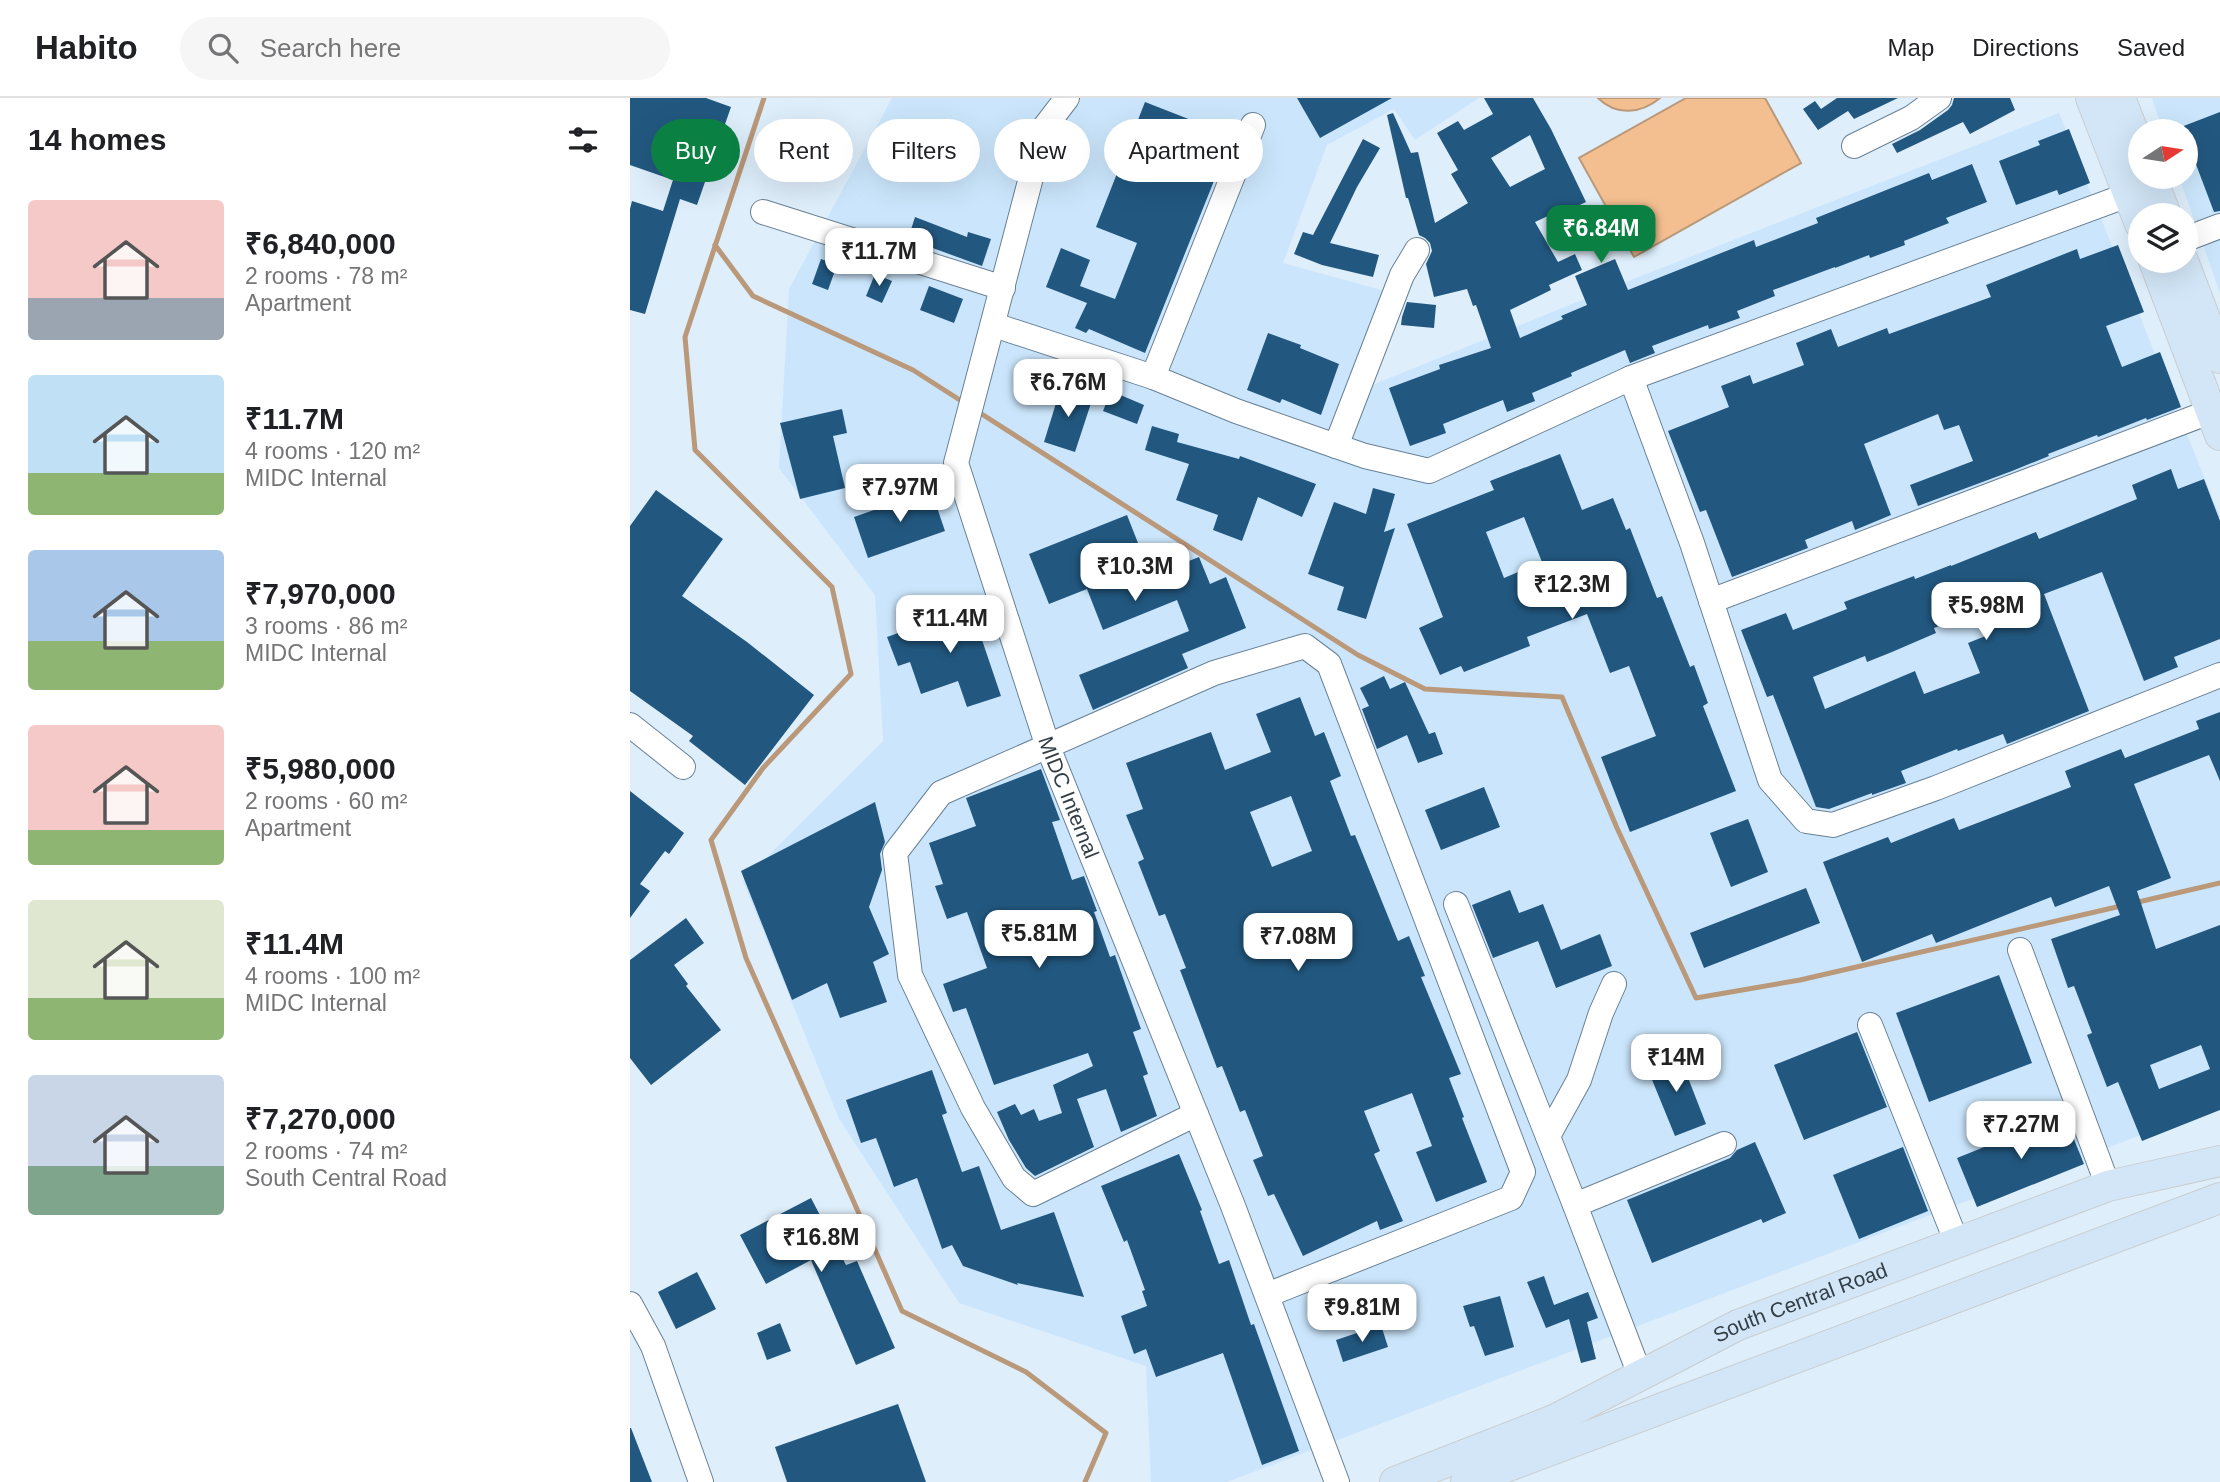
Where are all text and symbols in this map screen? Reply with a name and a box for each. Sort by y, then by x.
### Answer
search box [180,17,670,80]
text: Habito [35,29,138,66]
icon: search [204,29,242,67]
text: Search here [260,33,401,63]
text: Map [1888,34,1934,61]
text: Directions [1972,34,2079,61]
text: Saved [2117,34,2185,61]
chip: Buy [651,119,740,182]
chip: Rent [754,119,853,182]
chip: Filters [867,119,980,182]
chip: New [994,119,1090,182]
chip: Apartment [1104,119,1263,182]
north arrow [2128,119,2198,189]
map controls [2128,119,2198,273]
icon: filters [564,121,602,159]
text: 14 homes [28,123,166,156]
button: layers [2128,203,2198,273]
pin: ₹6.84M [1544,206,1658,265]
text: ₹6.84M [1562,215,1640,241]
text: ₹6,840,000 [245,227,396,260]
icon: home [84,228,168,312]
pin: ₹11.7M [822,228,936,288]
text: ₹11.7M [841,238,917,264]
text: 2 rooms · 78 m² [245,263,407,289]
text: Apartment [245,290,351,316]
pin: ₹6.76M [1011,360,1125,419]
text: ₹6.76M [1029,369,1107,395]
text: ₹11.7M [245,402,344,435]
icon: home [84,403,168,487]
text: 4 rooms · 120 m² [245,438,420,464]
pin: ₹7.97M [843,464,957,524]
text: MIDC Internal [245,465,387,491]
text: ₹7.97M [861,474,939,500]
pin: ₹10.3M [1078,544,1192,603]
text: ₹10.3M [1096,553,1174,579]
pin: ₹12.3M [1515,561,1629,621]
text: ₹12.3M [1533,571,1611,597]
text: ₹7,970,000 [245,577,396,610]
icon: home [84,578,168,662]
pin: ₹5.98M [1929,582,2043,642]
text: ₹5.98M [1947,592,2025,618]
pin: ₹11.4M [893,596,1007,655]
text: ₹11.4M [912,605,988,631]
text: 3 rooms · 86 m² [245,613,407,639]
text: MIDC Internal [245,640,387,666]
street label: MIDC Internal [1034,733,1104,862]
text: ₹5,980,000 [245,752,396,785]
icon: home [84,753,168,837]
text: 2 rooms · 60 m² [245,788,407,814]
text: Apartment [245,815,351,841]
pin: ₹5.81M [982,910,1096,970]
pin: ₹7.08M [1241,914,1355,973]
text: ₹5.81M [1000,920,1078,946]
text: ₹7.08M [1259,923,1337,949]
text: ₹11.4M [245,927,344,960]
icon: home [84,928,168,1012]
text: 4 rooms · 100 m² [245,963,420,989]
text: MIDC Internal [245,990,387,1016]
pin: ₹14M [1635,1034,1717,1094]
text: ₹14M [1647,1044,1705,1070]
text: ₹7,270,000 [245,1102,396,1135]
pin: ₹7.27M [1964,1102,2078,1161]
icon: home [84,1103,168,1187]
text: ₹7.27M [1982,1111,2060,1137]
text: 2 rooms · 74 m² [245,1138,407,1164]
text: South Central Road [245,1165,447,1191]
pin: ₹16.8M [764,1214,878,1274]
text: ₹16.8M [782,1224,860,1250]
street label: South Central Road [1709,1258,1890,1347]
pin: ₹9.81M [1305,1284,1419,1344]
text: ₹9.81M [1323,1294,1401,1320]

